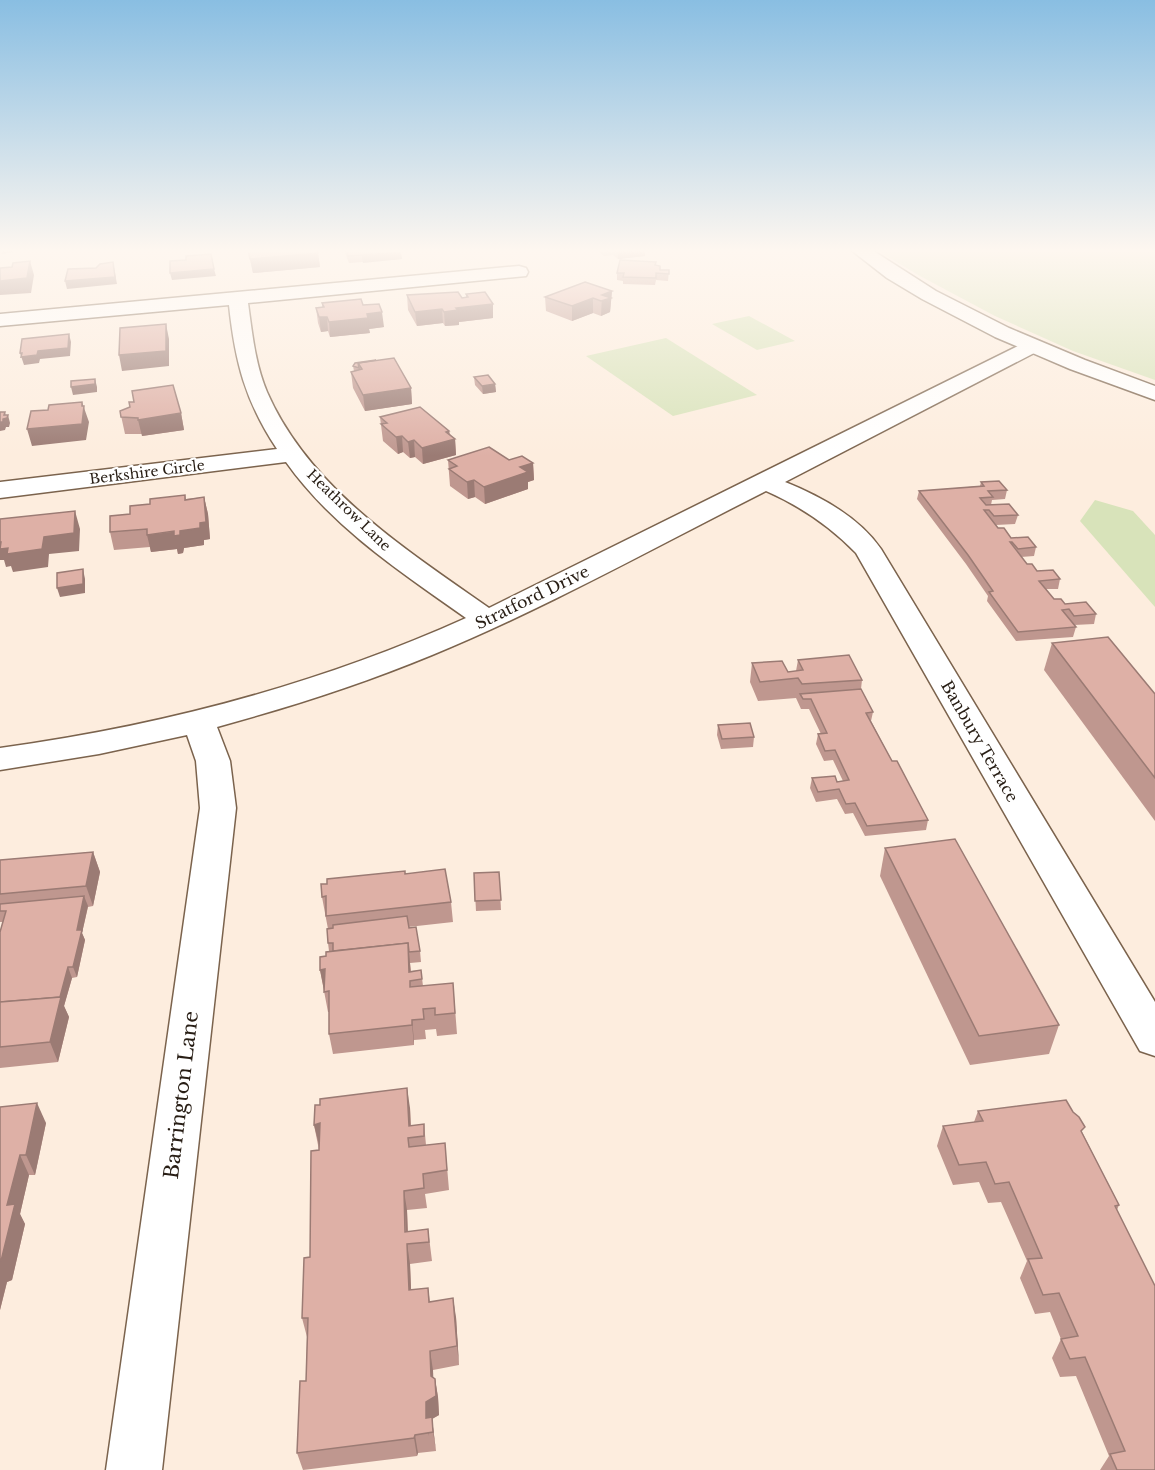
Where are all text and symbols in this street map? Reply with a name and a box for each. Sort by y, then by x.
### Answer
street label: Berkshire Circle [88,456,206,488]
street label: Heathrow Lane [303,465,395,555]
street label: Stratford Drive [472,561,592,633]
street label: Banbury Terrace [937,677,1023,805]
street label: Barrington Lane [159,1010,203,1180]

